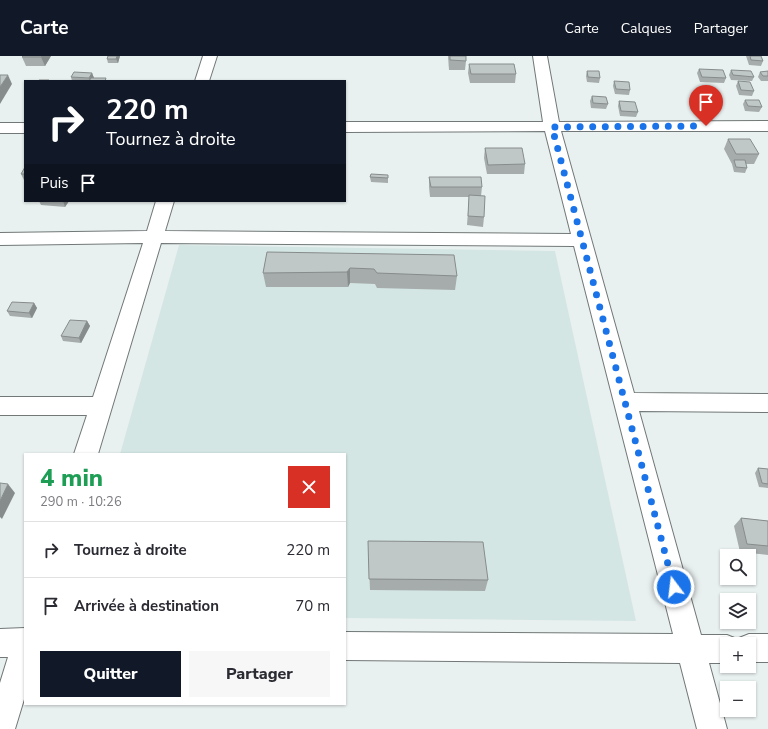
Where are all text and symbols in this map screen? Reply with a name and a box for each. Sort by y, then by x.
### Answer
text: Carte [20,15,68,41]
text: Carte [565,19,599,38]
text: Calques [621,19,672,38]
text: Partager [694,19,748,38]
pin [689,85,723,126]
text: 220 m [106,91,189,129]
icon: arrive [695,91,717,113]
icon: right [40,96,92,148]
text: Tournez à droite [106,127,236,151]
icon: arrive [77,172,99,194]
text: Puis [40,173,69,193]
text: 4 min [40,462,103,494]
button: close [288,466,330,508]
text: 290 m · 10:26 [40,493,122,511]
icon: right [40,539,62,561]
text: Tournez à droite [74,540,187,560]
text: 220 m [286,540,330,560]
map controls [720,549,756,717]
button: search [720,549,756,585]
position arrow [653,566,695,608]
button: layers [720,593,756,629]
icon: arrive [40,595,62,617]
text: Arrivée à destination [74,596,219,616]
text: 70 m [295,596,330,616]
button: + [720,637,756,673]
button: Quitter [40,651,181,697]
button: Partager [189,651,330,697]
button: − [720,681,756,717]

